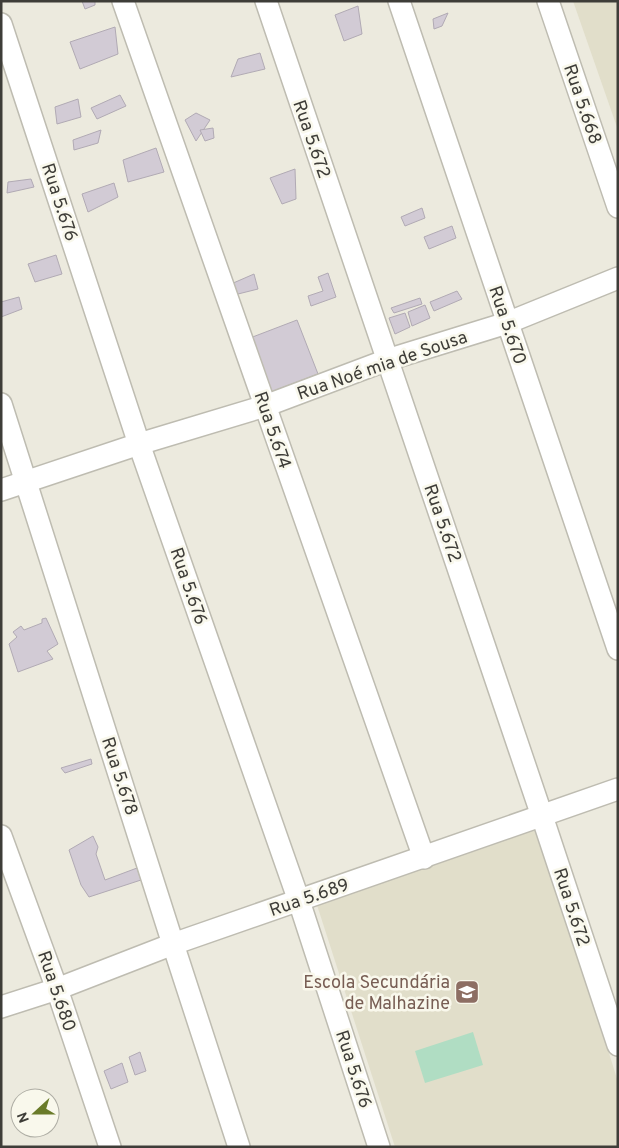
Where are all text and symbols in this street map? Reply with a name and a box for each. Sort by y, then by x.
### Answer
street label: Rua 5.668 [557,61,606,148]
street label: Rua 5.672 [286,97,335,182]
street label: Rua 5.676 [35,161,82,244]
street label: Rua 5.670 [482,283,531,368]
street label: Rua Noé mia de Sousa [294,326,471,406]
street label: Rua 5.674 [248,389,295,472]
street label: Rua 5.672 [417,481,466,566]
street label: Rua 5.676 [164,545,212,628]
street label: Rua 5.678 [95,734,142,819]
street label: Rua 5.672 [547,865,594,950]
street label: Rua 5.689 [266,874,352,923]
street label: Rua 5.680 [31,948,80,1035]
place label: Escola Secundária de Malhazine [303,972,450,1016]
school or university icon: Escola Secundária de Malhazine [454,979,480,1005]
street label: Rua 5.676 [329,1028,376,1111]
north arrow [10,1088,60,1138]
text: N [15,1109,34,1125]

